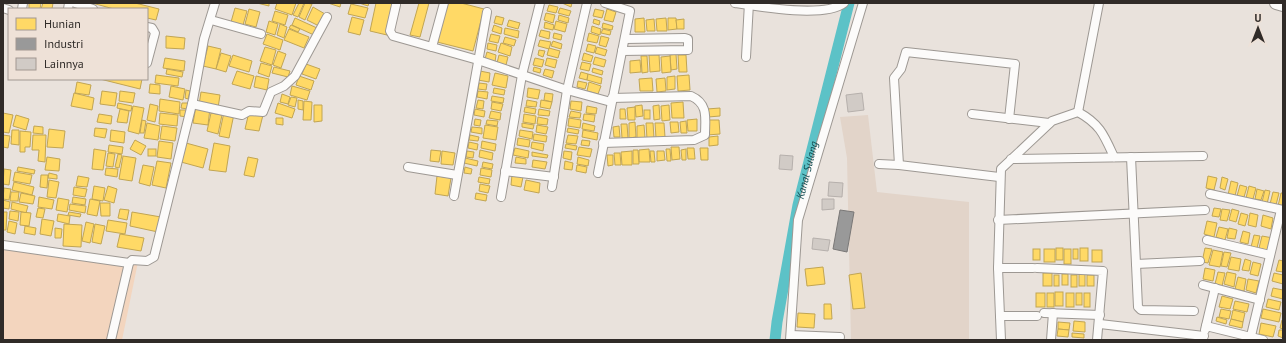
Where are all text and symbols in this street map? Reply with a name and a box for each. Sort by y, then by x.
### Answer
legend [8,8,148,80]
north arrow [1238,8,1278,48]
text: U [1255,11,1262,25]
text: Hunian [44,16,81,31]
text: Industri [44,36,83,51]
text: Lainnya [44,56,84,71]
water label: Kanal Sulang [793,139,821,201]

